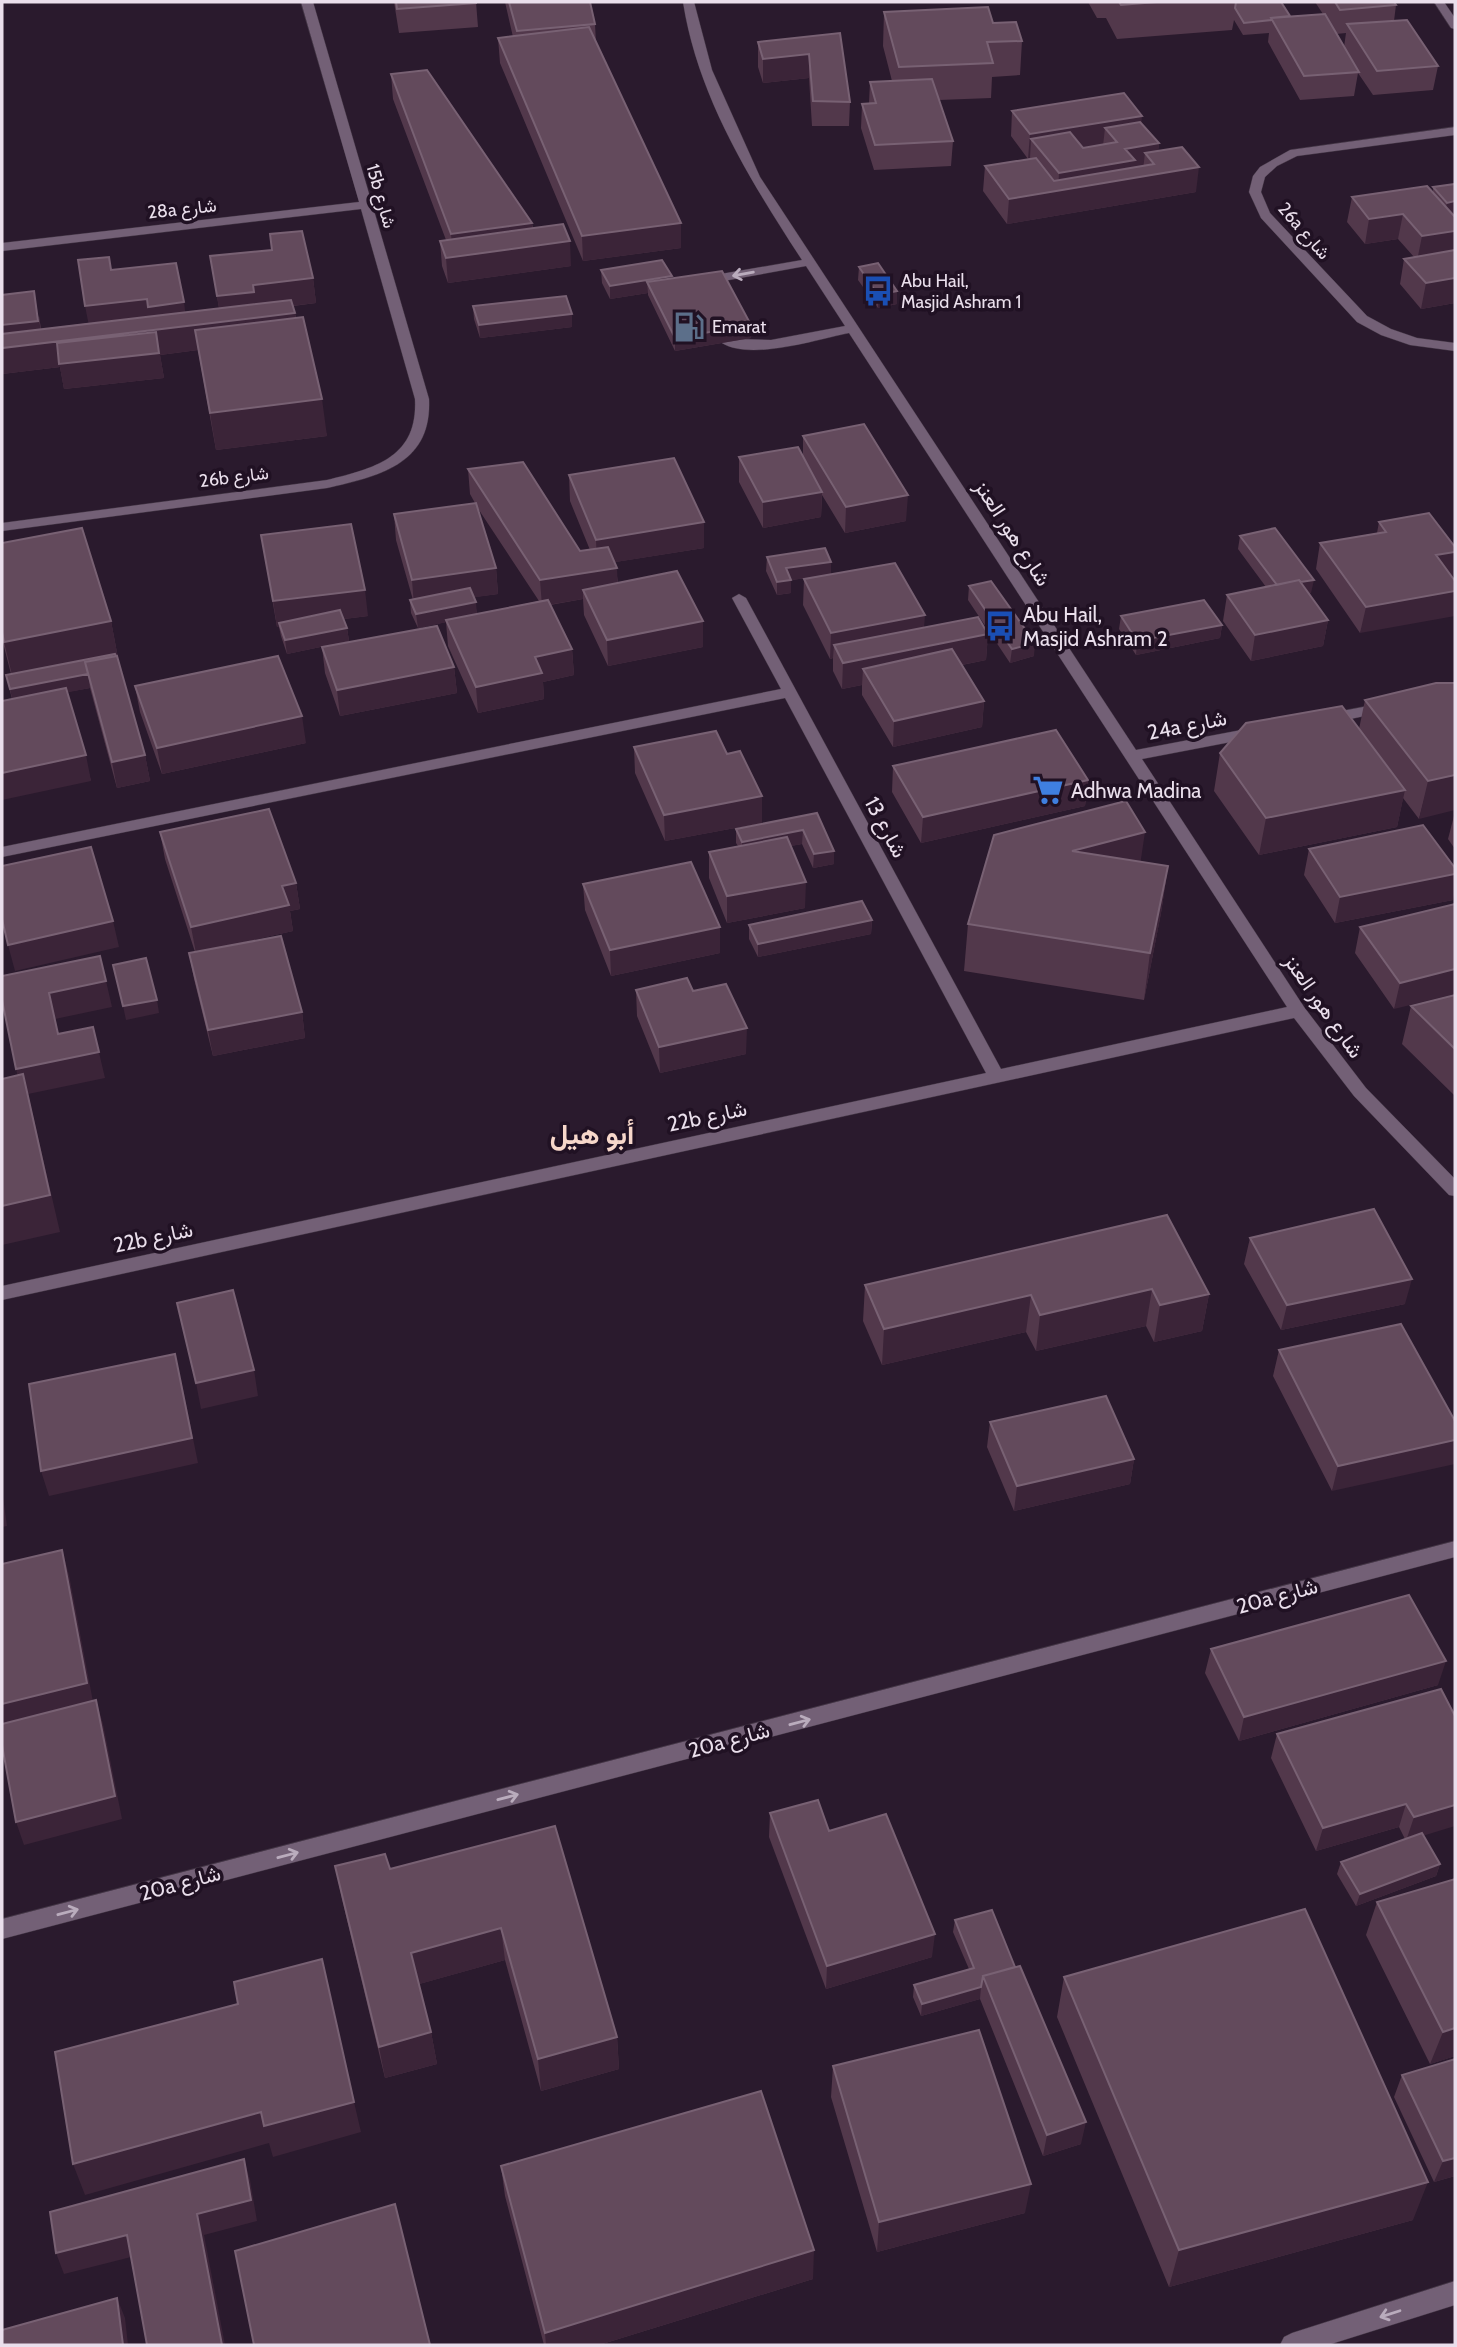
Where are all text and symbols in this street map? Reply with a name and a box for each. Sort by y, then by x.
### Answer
street label: 15b شارع [360,161,401,231]
street label: 28a شارع [146,194,218,225]
street label: 26a شارع [1272,198,1335,265]
one-way arrow [732,268,755,281]
place label: Abu Hail, Masjid Ashram 1 [901,270,1021,313]
bus stop icon: Abu Hail, Masjid Ashram 1 [861,274,895,308]
fuel station icon: Emarat [672,310,706,344]
place label: Emarat [712,316,766,338]
street label: 26b شارع [198,462,270,493]
street label: شارع هور العنز [967,475,1056,592]
place label: Abu Hail, Masjid Ashram 2 [1023,602,1168,652]
bus stop icon: Abu Hail, Masjid Ashram 2 [983,609,1017,643]
street label: 24a شارع [1145,705,1229,747]
supermarket icon: Adhwa Madina [1031,773,1065,807]
place label: Adhwa Madina [1071,778,1201,803]
street label: شارع 13 [858,792,912,863]
street label: شارع هور العنز [1277,948,1369,1064]
street label: 22b شارع [665,1095,749,1139]
district label: أبو هيل [550,1117,634,1152]
street label: 22b شارع [111,1216,195,1260]
street label: 20a شارع [1234,1573,1321,1621]
one-way arrow [788,1714,810,1727]
street label: 20a شارع [686,1717,773,1765]
one-way arrow [496,1790,519,1803]
one-way arrow [277,1847,299,1860]
street label: 20a شارع [137,1860,224,1908]
one-way arrow [56,1905,79,1918]
one-way arrow [1380,2308,1402,2321]

